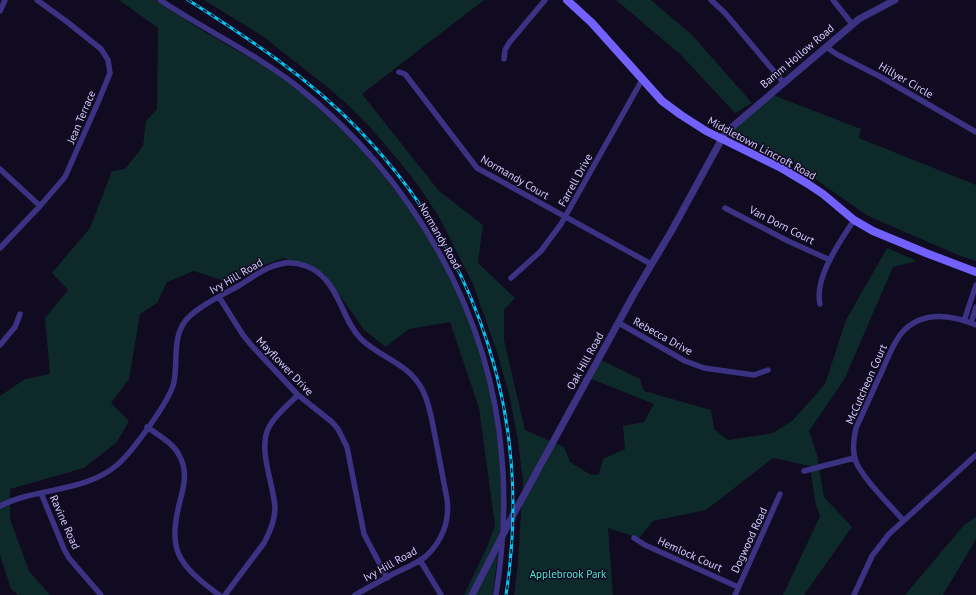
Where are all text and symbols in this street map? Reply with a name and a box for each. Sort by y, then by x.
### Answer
street label: Bamm Hollow Road [757,21,837,91]
street label: Hillyer Circle [876,59,936,101]
street label: Jean Terrace [63,88,99,147]
street label: Middletown Lincroft Road [705,113,819,183]
street label: Farrell Drive [555,151,595,209]
street label: Normandy Court [478,152,552,202]
street label: Normandy Road [415,200,465,272]
street label: Van Dorn Court [746,202,817,248]
street label: Ivy Hill Road [207,255,265,297]
street label: Rebecca Drive [631,314,695,358]
street label: Oak Hill Road [563,330,607,392]
street label: Mayflower Drive [253,334,317,399]
street label: McCutcheon Court [842,342,890,426]
street label: Ravine Road [47,493,83,551]
street label: Dogwood Road [728,505,770,575]
street label: Hemlock Court [655,533,725,575]
street label: Ivy Hill Road [361,543,419,584]
park label: Applebrook Park [530,567,607,581]

